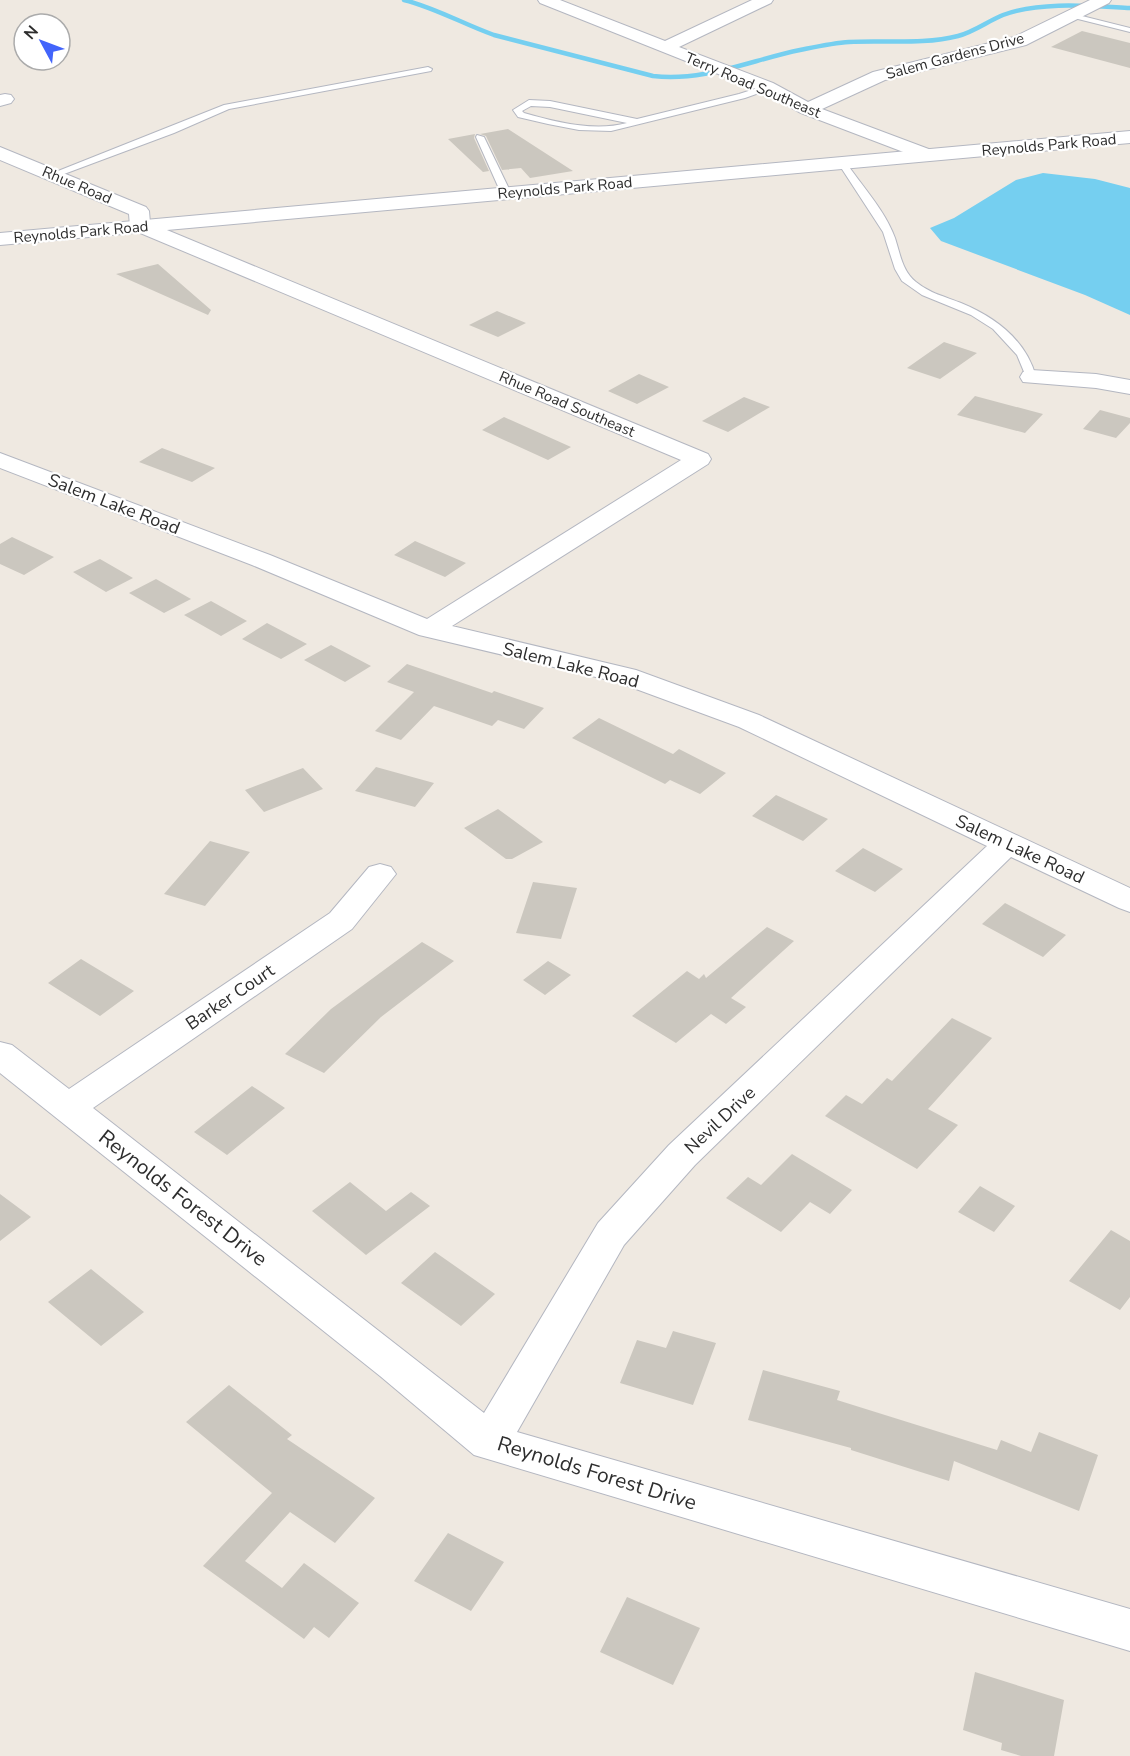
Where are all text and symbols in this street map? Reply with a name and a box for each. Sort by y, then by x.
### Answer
north arrow [12,12,72,72]
text: N [19,21,44,45]
street label: Salem Gardens Drive [884,28,1026,84]
street label: Terry Road Southeast [682,47,825,123]
street label: Reynolds Park Road [981,129,1117,161]
street label: Rhue Road [39,161,115,209]
street label: Reynolds Park Road [497,172,633,204]
street label: Reynolds Park Road [13,216,149,248]
street label: Rhue Road Southeast [496,366,639,442]
street label: Salem Lake Road [45,468,183,540]
street label: Salem Lake Road [500,636,642,694]
street label: Salem Lake Road [952,809,1088,889]
street label: Barker Court [181,958,280,1036]
street label: Nevil Drive [679,1081,761,1159]
street label: Reynolds Forest Drive [93,1123,273,1273]
street label: Reynolds Forest Drive [494,1429,700,1517]

